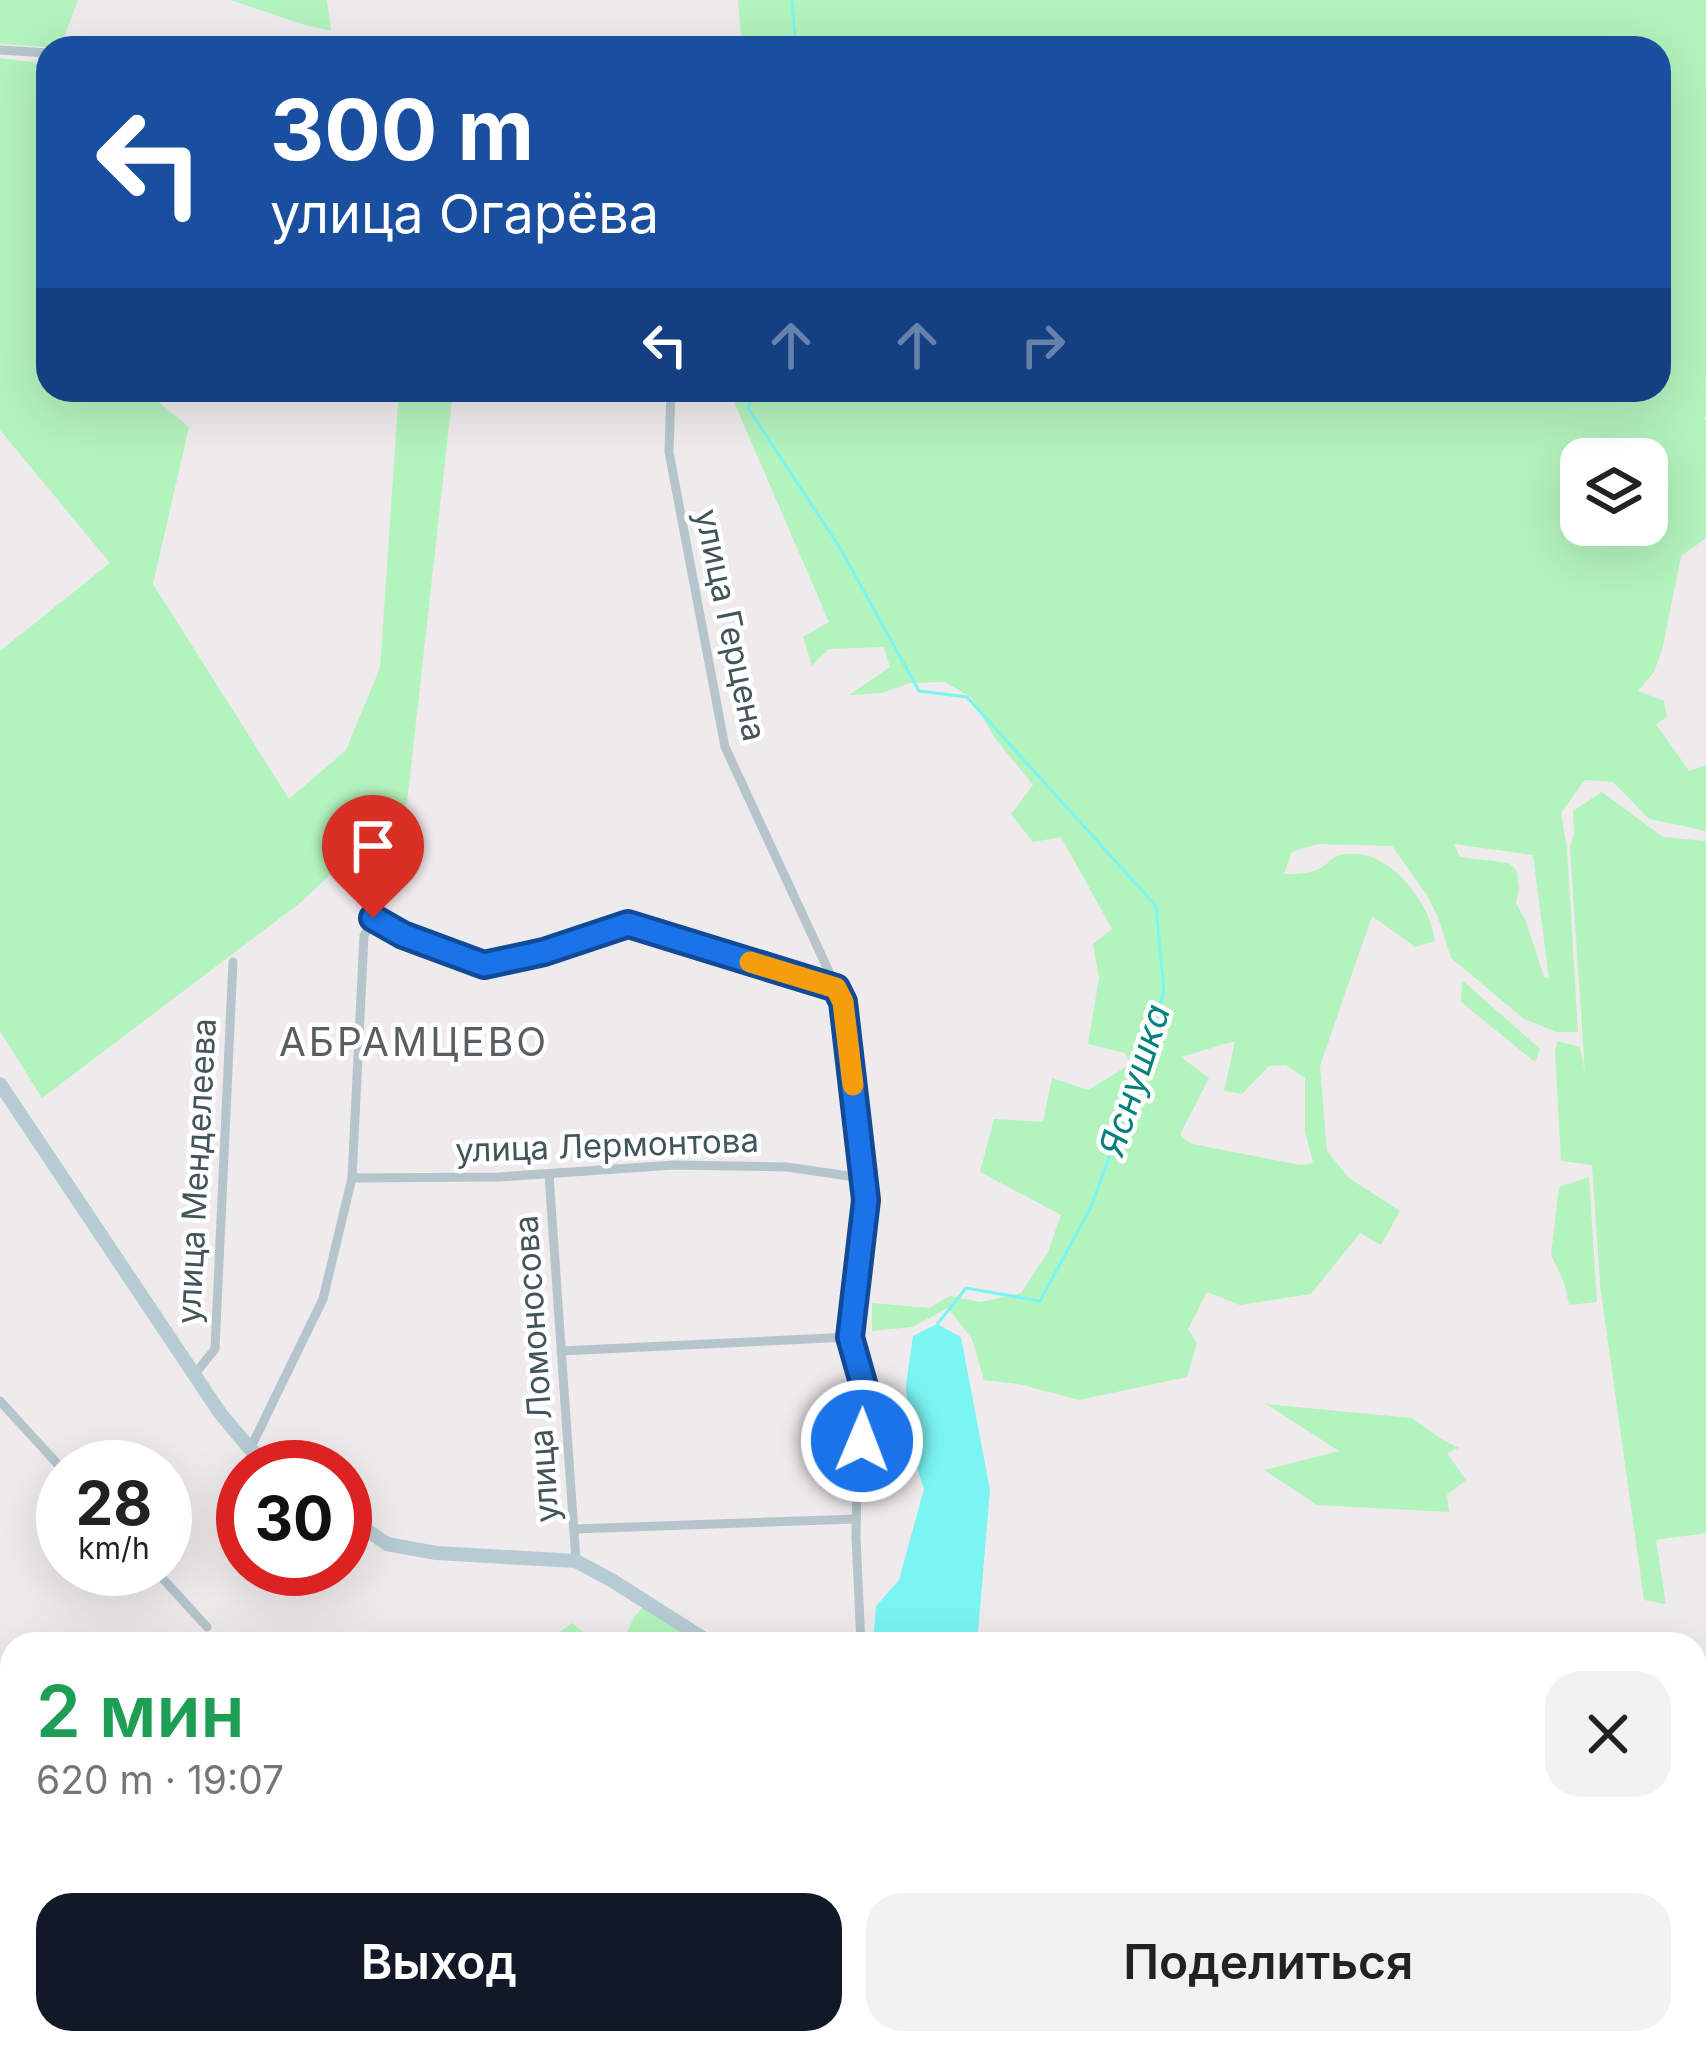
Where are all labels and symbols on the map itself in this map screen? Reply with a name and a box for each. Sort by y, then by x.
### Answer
street label: улица Герцена [687,505,775,745]
pin [322,795,424,918]
water label: Яснушка [1089,999,1179,1162]
street label: улица Менделеева [168,1017,224,1325]
district label: АБРАМЦЕВО [279,1018,549,1065]
street label: улица Лермонтова [455,1120,759,1170]
street label: улица Ломоносова [505,1214,567,1524]
position arrow [799,1378,925,1504]
speed limit sign: 30 [216,1440,372,1596]

